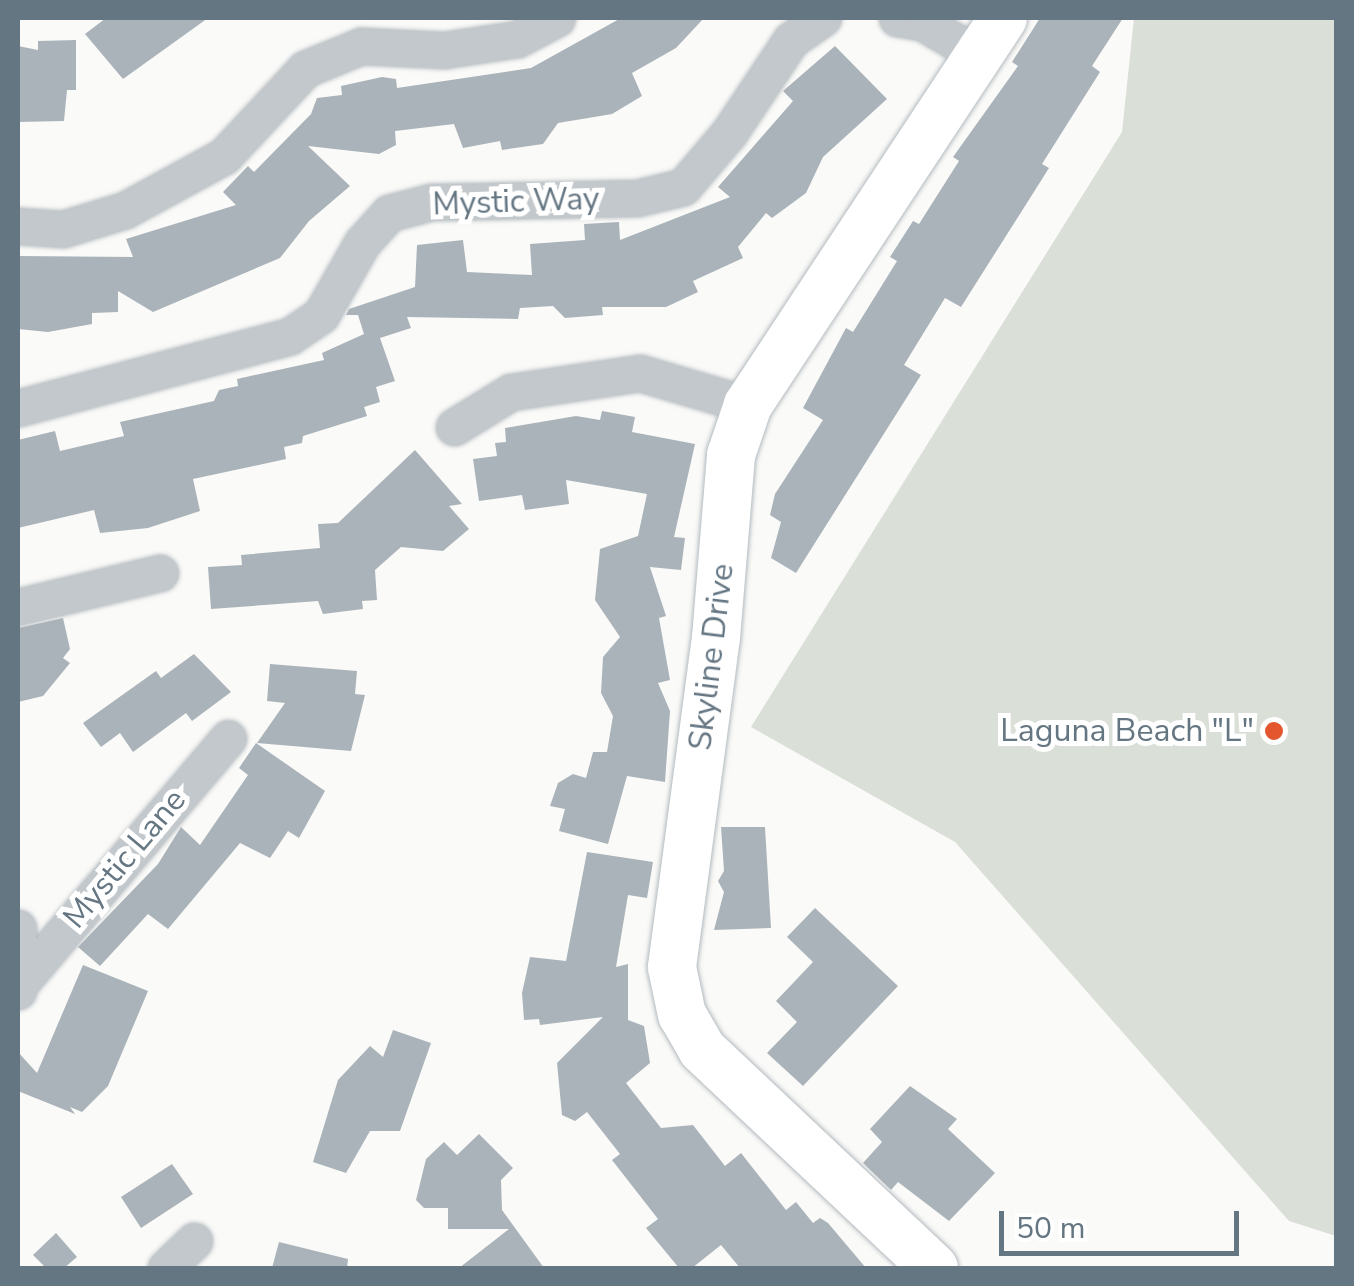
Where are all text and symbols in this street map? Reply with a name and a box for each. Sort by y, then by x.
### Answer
street label: Mystic Way [432,180,600,224]
street label: Skyline Drive [681,561,743,753]
place label: Laguna Beach "L" [1000,712,1254,750]
marker: Laguna Beach "L" [1263,720,1285,742]
street label: Mystic Lane [56,782,194,936]
scale bar [1004,1191,1244,1253]
text: 50 m [1016,1208,1085,1249]

